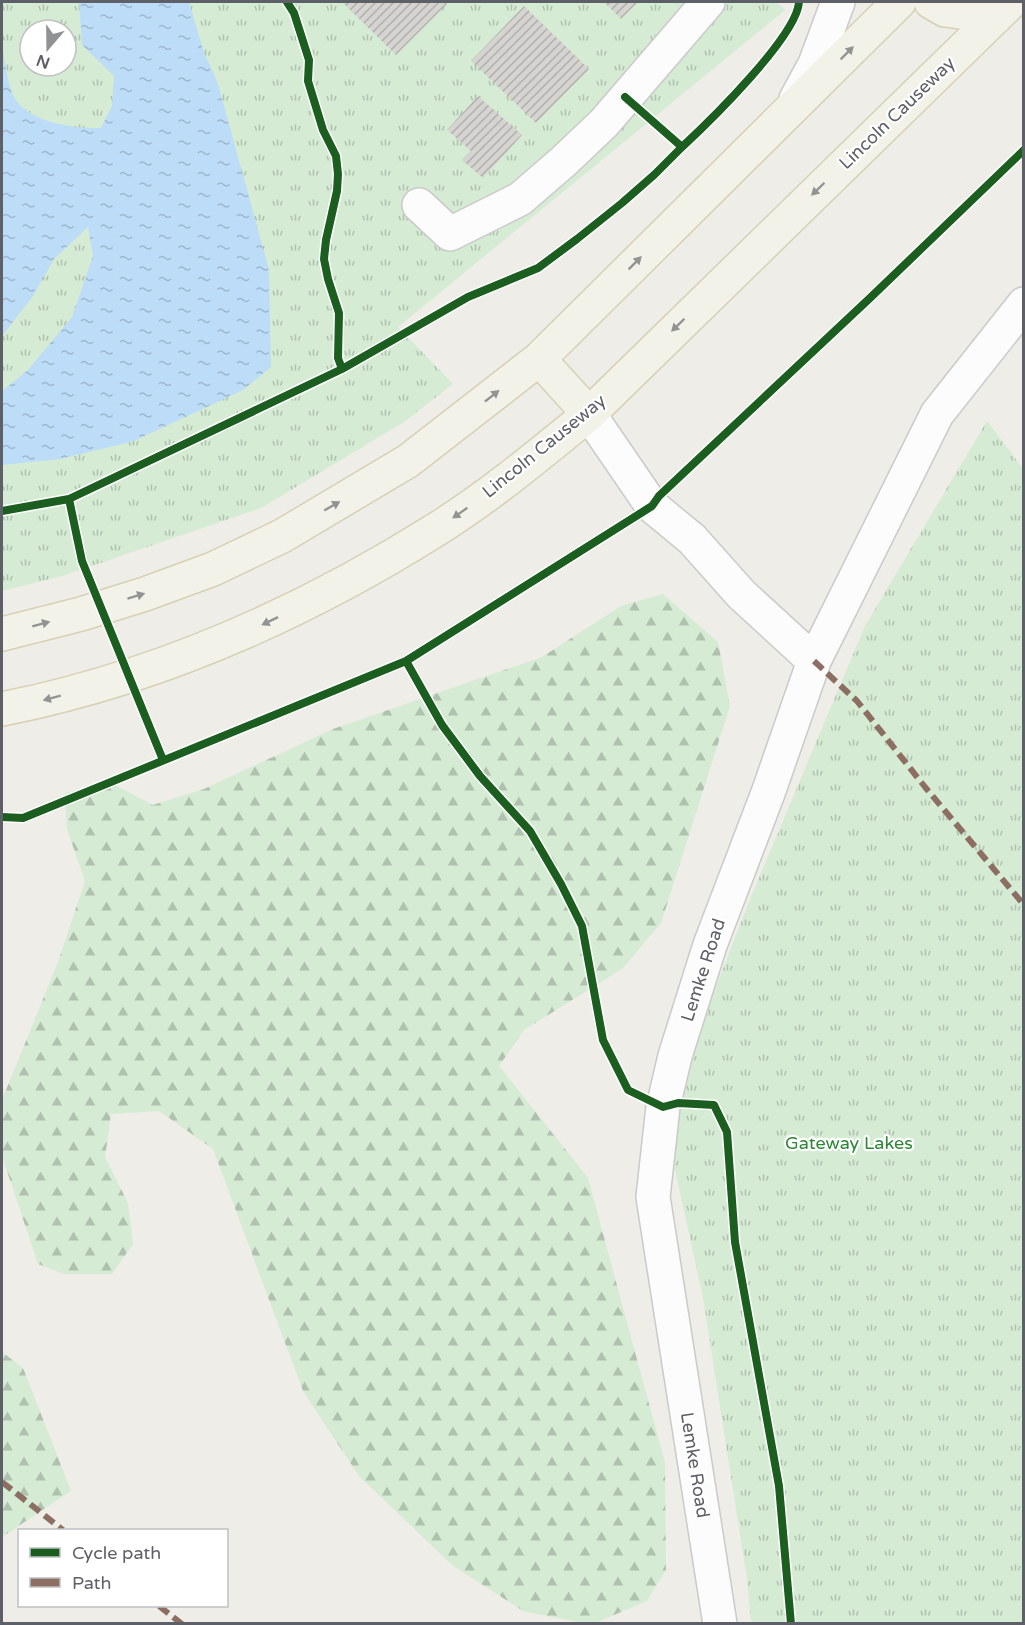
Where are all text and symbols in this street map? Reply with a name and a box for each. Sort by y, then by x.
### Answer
north arrow [18,18,78,78]
one-way arrow [840,46,854,60]
text: N [34,50,53,73]
street label: Lincoln Causeway [835,52,960,174]
one-way arrow [811,182,825,196]
one-way arrow [628,257,642,271]
one-way arrow [671,318,686,331]
street label: Lincoln Causeway [478,389,610,503]
one-way arrow [485,390,500,402]
one-way arrow [324,501,341,511]
one-way arrow [452,507,468,519]
one-way arrow [127,591,145,601]
one-way arrow [261,616,278,625]
one-way arrow [32,619,50,629]
one-way arrow [43,693,61,703]
street label: Lemke Road [676,916,730,1024]
park label: Gateway Lakes [785,1132,913,1154]
street label: Lemke Road [676,1411,714,1519]
legend [18,1529,228,1607]
text: Cycle path [72,1542,161,1564]
text: Path [72,1572,111,1594]

